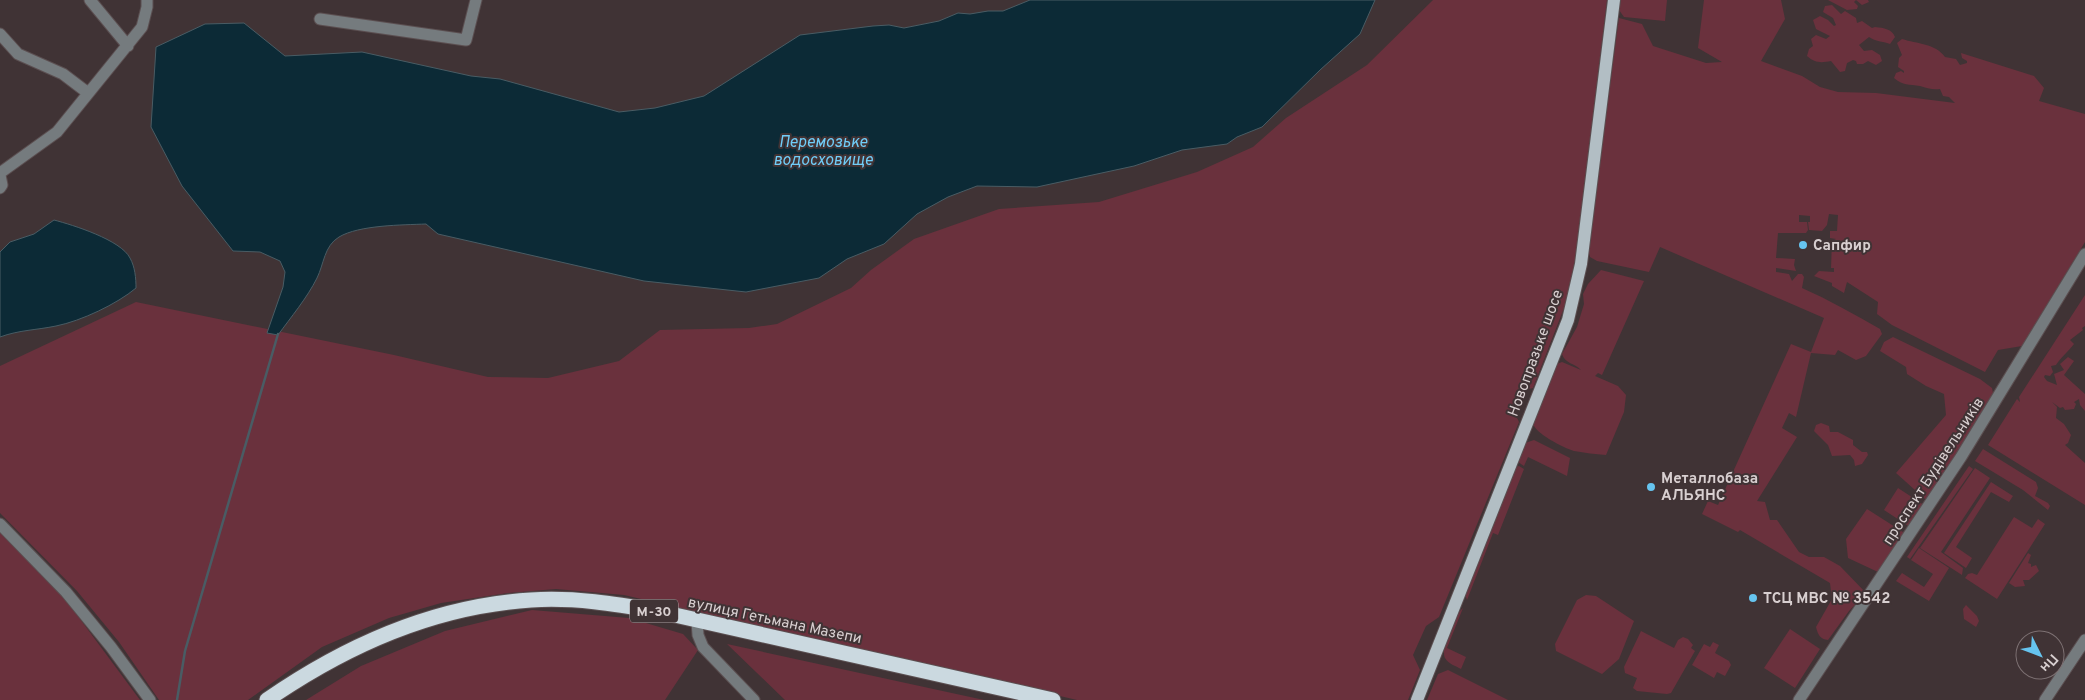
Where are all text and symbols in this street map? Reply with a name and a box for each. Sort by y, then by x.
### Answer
water label: Перемозьке водосховище [773,133,873,171]
place label: Сапфир [1813,237,1871,256]
marker: Сапфир [1797,239,1809,251]
street label: Новопразьке шосе [1505,288,1568,419]
street label: проспект Будівельників [1879,394,1989,549]
place label: Металлобаза АЛЬЯНС [1661,470,1758,506]
marker: Металлобаза АЛЬЯНС [1645,481,1657,493]
place label: ТСЦ МВС № 3542 [1763,590,1890,609]
marker: ТСЦ МВС № 3542 [1747,592,1759,604]
street label: вулиця Гетьмана Мазепи [686,594,863,649]
road number: М-30 [630,600,678,622]
north arrow [2015,630,2065,680]
text: Пн [2036,650,2061,675]

